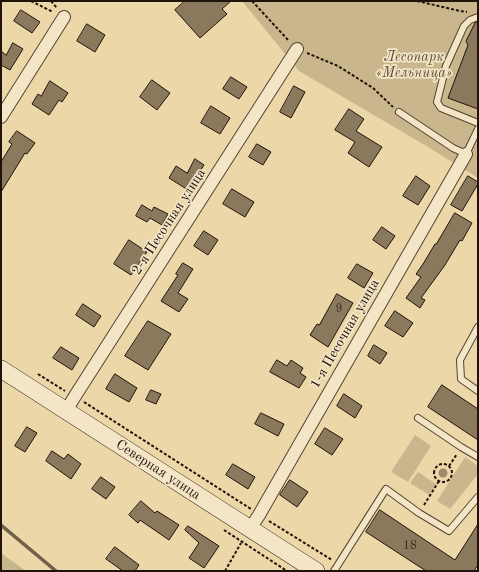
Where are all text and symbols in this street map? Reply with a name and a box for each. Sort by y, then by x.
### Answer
park label: Лесопарк «Мельница» [376,49,452,82]
street label: 2-я Песочная улица [128,166,210,278]
street label: 1-я Песочная улица [307,276,383,392]
house number: 9 [336,302,342,316]
street label: Северная улица [112,436,204,504]
house number: 18 [403,539,417,553]

